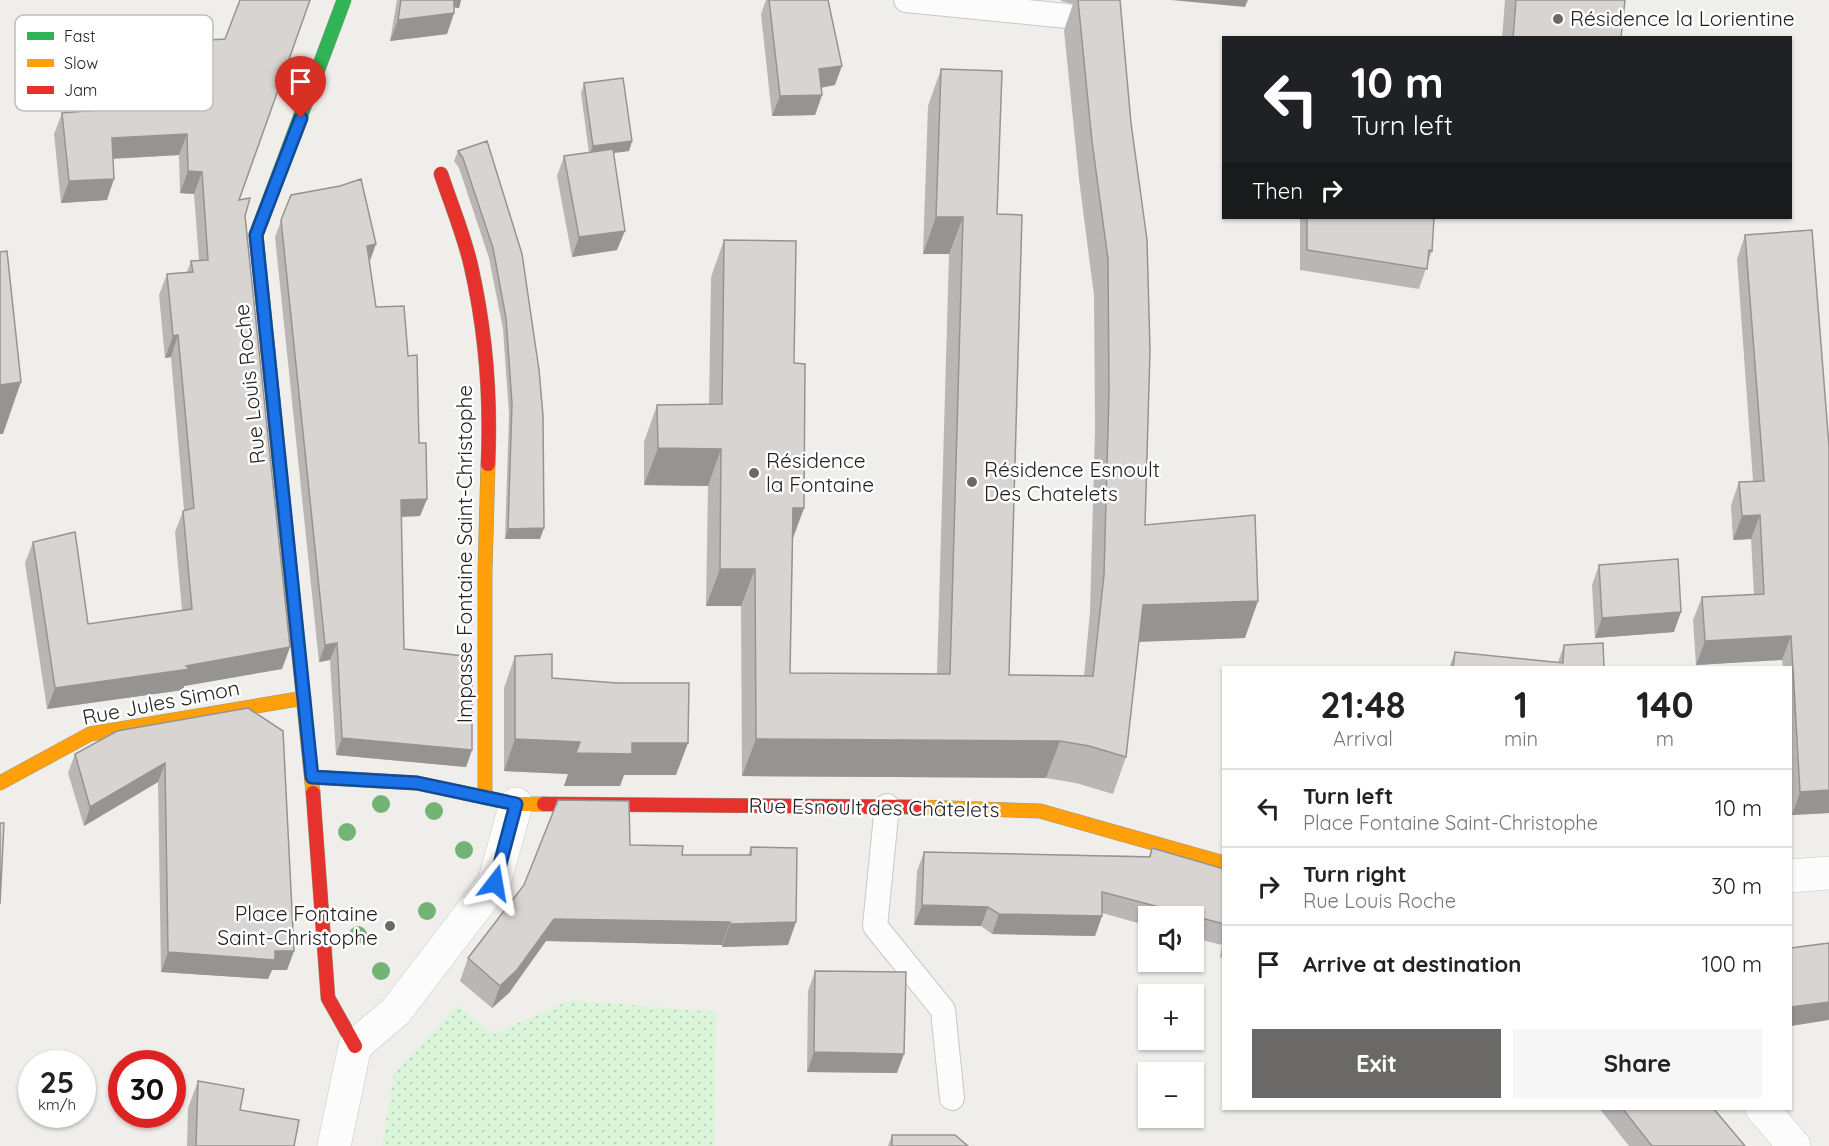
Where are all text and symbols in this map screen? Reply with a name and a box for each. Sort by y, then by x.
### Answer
place label: Résidence la Lorientine [1570,5,1795,31]
marker: Résidence la Lorientine [1551,12,1565,26]
legend [15,15,213,111]
text: Fast [64,26,95,46]
text: Slow [64,53,98,73]
pin [275,56,326,118]
text: 10 m [1351,56,1444,109]
icon: left [1252,60,1330,138]
icon: arrive [284,65,317,98]
text: Jam [64,80,97,100]
text: Turn left [1351,108,1453,142]
icon: right [1315,174,1348,207]
text: Then [1252,177,1303,205]
street label: Rue Louis Roche [228,303,270,465]
street label: Impasse Fontaine Saint-Christophe [451,385,477,723]
place label: Résidence la Fontaine [766,447,874,497]
place label: Résidence Esnoult Des Chatelets [984,456,1160,506]
marker: Résidence la Fontaine [747,466,761,480]
marker: Résidence Esnoult Des Chatelets [965,475,979,489]
street label: Rue Jules Simon [80,674,242,730]
text: 21:48 [1320,682,1406,727]
text: 1 [1514,682,1528,727]
text: 140 [1636,682,1694,727]
text: Arrival [1333,726,1393,751]
text: min [1504,726,1538,751]
text: m [1656,726,1674,751]
text: Turn left [1303,782,1393,810]
street label: Rue Esnoult des Châtelets [748,792,1000,822]
icon: left [1252,792,1285,825]
text: 10 m [1715,794,1762,822]
text: Place Fontaine Saint-Christophe [1303,810,1598,835]
position arrow [463,851,527,915]
text: Turn right [1303,860,1407,888]
icon: right [1252,870,1285,903]
text: 30 m [1711,872,1762,900]
text: Rue Louis Roche [1303,888,1456,913]
place label: Place Fontaine Saint-Christophe [217,900,378,950]
map controls [1138,906,1204,1128]
button: sound [1138,906,1204,972]
marker: Place Fontaine Saint-Christophe [383,919,397,933]
icon: arrive [1252,948,1285,981]
text: Arrive at destination [1303,950,1521,978]
text: 100 m [1702,950,1762,978]
button: + [1138,984,1204,1050]
button: Exit [1252,1029,1501,1098]
button: Share [1513,1029,1762,1098]
speed limit sign: 30 [108,1050,186,1128]
button: − [1138,1062,1204,1128]
text: 25 [40,1063,74,1101]
text: km/h [38,1095,76,1114]

